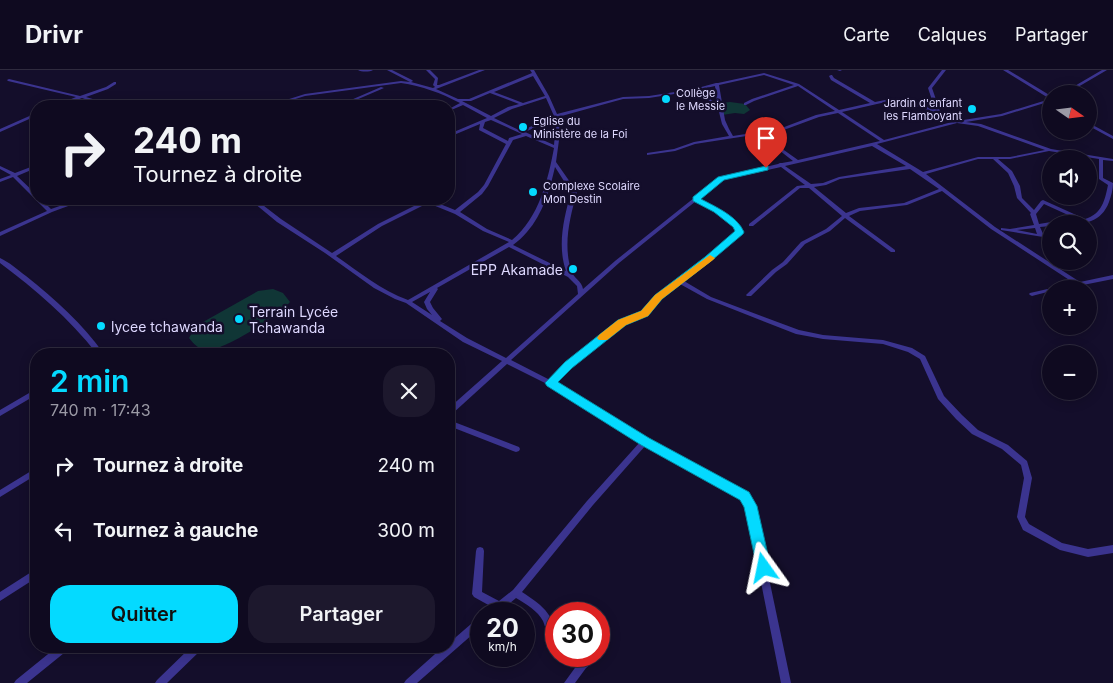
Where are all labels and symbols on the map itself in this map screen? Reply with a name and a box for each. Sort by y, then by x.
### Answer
north arrow [1042,85,1098,140]
place label: Collège le Messie [676,86,725,113]
marker: Collège le Messie [660,93,672,105]
place label: Jardin d'enfant les Flamboyant [884,96,962,123]
marker: Jardin d'enfant les Flamboyant [966,103,978,115]
place label: Eglise du Ministère de la Foi [533,114,627,141]
pin [745,117,787,168]
marker: Eglise du Ministère de la Foi [517,121,529,133]
place label: Complexe Scolaire Mon Destin [543,179,640,206]
marker: Complexe Scolaire Mon Destin [527,186,539,198]
place label: EPP Akamade [471,261,563,278]
marker: EPP Akamade [567,263,579,275]
place label: Terrain Lycée Tchawanda [249,303,338,336]
marker: Terrain Lycée Tchawanda [233,313,245,325]
place label: lycee tchawanda [111,318,223,335]
marker: lycee tchawanda [95,320,107,332]
position arrow [737,541,789,593]
speed limit sign: 30 [545,602,610,667]

